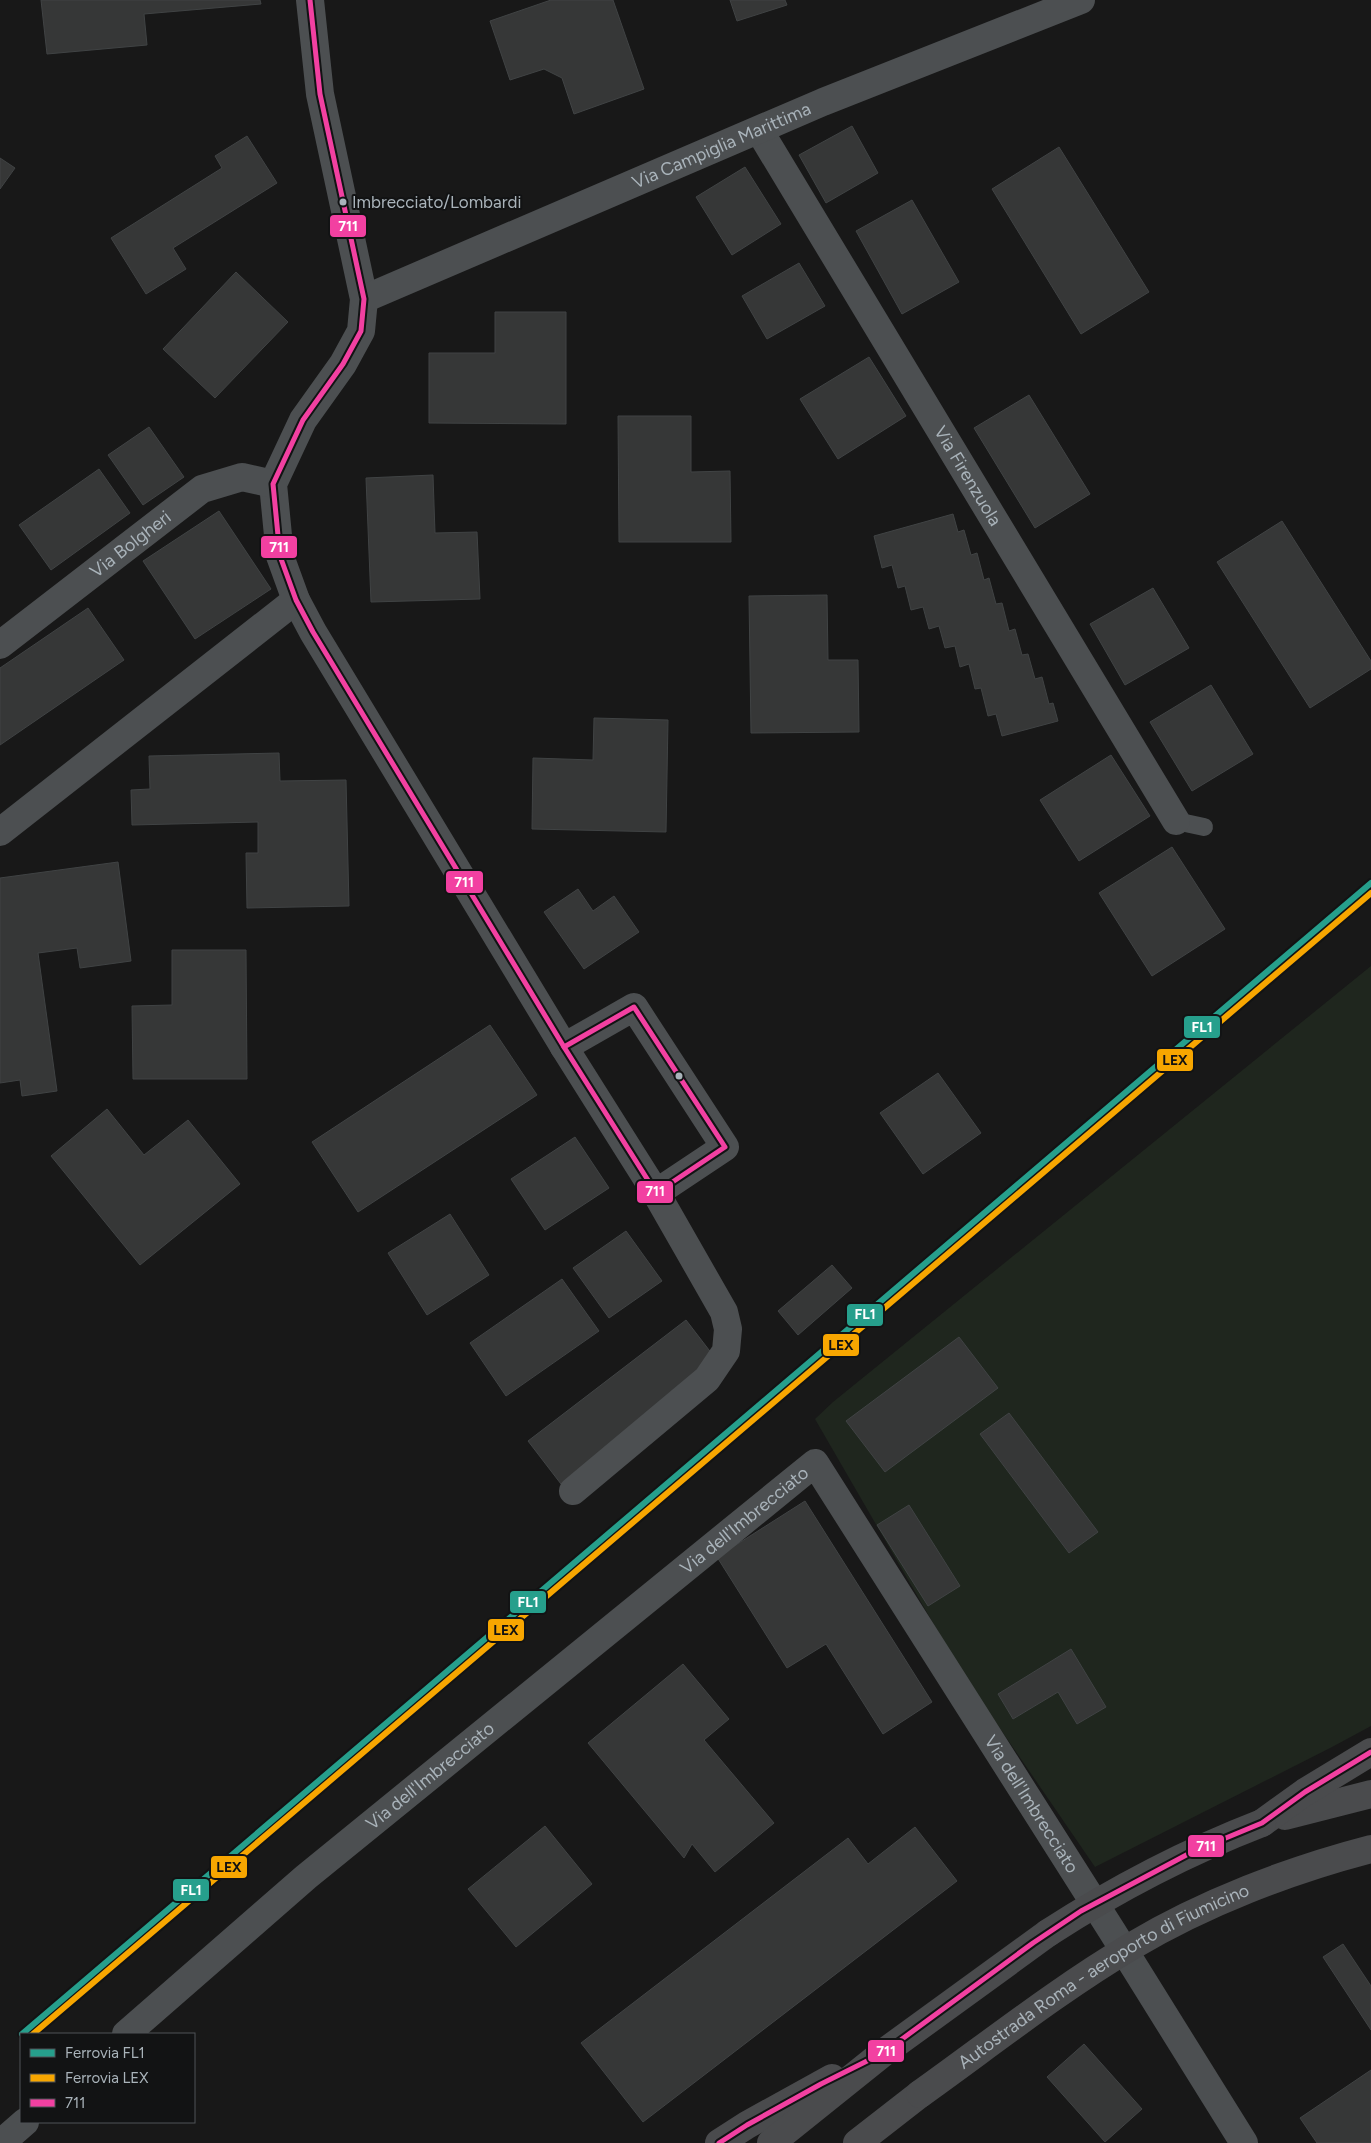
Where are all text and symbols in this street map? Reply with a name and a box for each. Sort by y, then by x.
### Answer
street label: Via Campiglia Marittima [629,98,814,194]
place label: Imbrecciato/Lombardi [352,192,521,212]
marker: Imbrecciato/Lombardi [338,197,348,207]
line badge: 711 [329,214,367,238]
text: 711 [338,218,358,235]
street label: Via Firenzuola [929,422,1006,530]
street label: Via Bolgheri [86,506,175,582]
line badge: 711 [260,535,298,559]
text: 711 [269,539,289,556]
line badge: 711 [445,870,484,894]
text: 711 [454,874,474,891]
line badge: FL1 [1183,1015,1221,1039]
text: FL1 [1191,1019,1213,1036]
line badge: LEX [1156,1048,1194,1072]
text: LEX [1162,1052,1188,1069]
unlabelled marker [674,1071,684,1081]
line badge: 711 [636,1180,674,1204]
text: 711 [645,1183,665,1200]
line badge: FL1 [846,1303,884,1327]
text: FL1 [854,1306,876,1323]
line badge: LEX [822,1333,860,1357]
text: LEX [828,1337,854,1354]
street label: Via dell'Imbrecciato [676,1462,813,1579]
line badge: FL1 [509,1590,547,1614]
text: FL1 [517,1594,539,1611]
line badge: LEX [487,1618,525,1642]
text: LEX [493,1622,519,1639]
street label: Via dell'Imbrecciato [362,1717,499,1835]
street label: Via dell'Imbrecciato [980,1731,1083,1877]
line badge: 711 [1187,1834,1225,1858]
text: 711 [1196,1838,1216,1855]
line badge: LEX [210,1855,248,1879]
text: LEX [216,1859,242,1876]
line badge: FL1 [172,1878,210,1902]
street label: Autostrada Roma - aeroporto di Fiumicino [954,1879,1252,2074]
text: FL1 [180,1882,202,1899]
legend [20,2033,195,2123]
line badge: 711 [867,2039,905,2063]
text: 711 [876,2043,896,2060]
text: Ferrovia FL1 [65,2044,145,2062]
text: Ferrovia LEX [65,2069,149,2087]
text: 711 [65,2094,85,2112]

